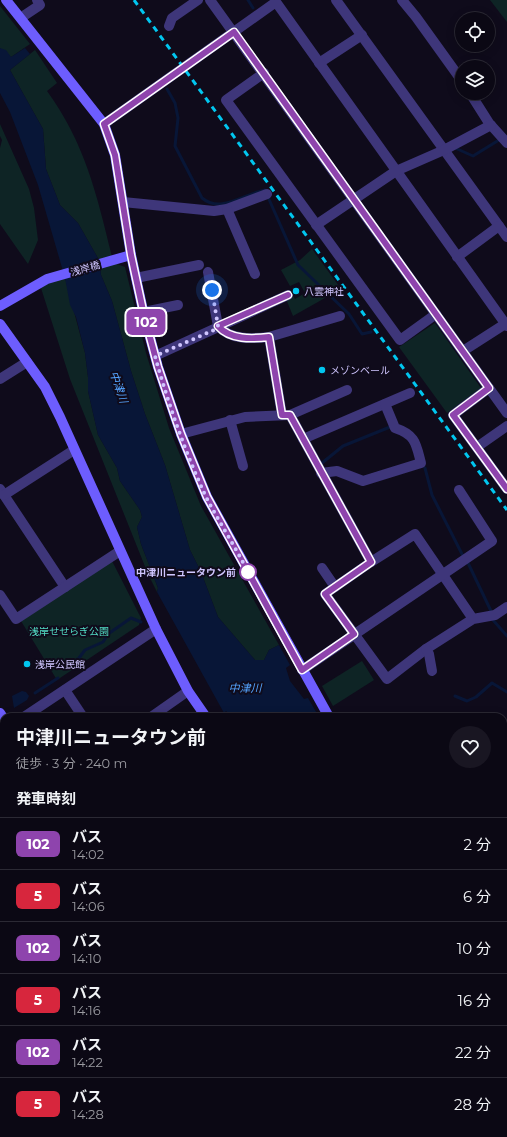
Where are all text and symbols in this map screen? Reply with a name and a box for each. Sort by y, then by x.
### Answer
map controls [455,12,495,100]
button: locate [455,12,495,52]
button: layers [455,60,495,100]
street label: 浅岸橋 [69,258,101,279]
your location [202,280,222,300]
place label: 八雲神社 [304,285,344,298]
marker: 八雲神社 [291,286,301,296]
line badge: 102 [123,309,169,335]
text: 102 [134,313,158,331]
place label: メゾンベール [330,364,390,377]
marker: メゾンベール [317,365,327,375]
water label: 中津川 [107,369,131,406]
marker: 中津川ニュータウン前 [239,563,257,581]
place label: 中津川ニュータウン前 [136,566,236,579]
park label: 浅岸せせらぎ公園 [29,625,109,638]
place label: 浅岸公民館 [35,658,85,671]
marker: 浅岸公民館 [22,659,32,669]
water label: 中津川 [229,681,262,695]
text: 中津川ニュータウン前 [16,726,206,749]
button: heart [449,726,491,768]
text: 徒歩 · 3 分 · 240 m [16,755,127,771]
text: 発車時刻 [16,789,76,808]
text: バス [72,827,102,846]
text: 102 [26,835,50,853]
text: 2 分 [464,835,491,854]
text: 14:02 [72,846,104,862]
text: バス [72,879,102,898]
text: 5 [34,887,42,905]
text: 6 分 [463,887,491,906]
text: 14:06 [72,898,105,914]
text: バス [72,931,102,950]
text: 102 [26,939,50,957]
text: 10 分 [457,939,491,958]
text: 14:10 [72,950,101,966]
text: バス [72,983,102,1002]
text: 5 [34,991,42,1009]
text: 16 分 [458,991,491,1010]
text: 14:16 [72,1002,101,1018]
text: バス [72,1035,102,1054]
text: 102 [26,1043,50,1061]
text: 22 分 [455,1043,491,1062]
text: 14:22 [72,1054,103,1070]
text: バス [72,1087,102,1106]
text: 5 [34,1095,42,1113]
text: 28 分 [454,1095,491,1114]
text: 14:28 [72,1106,104,1122]

